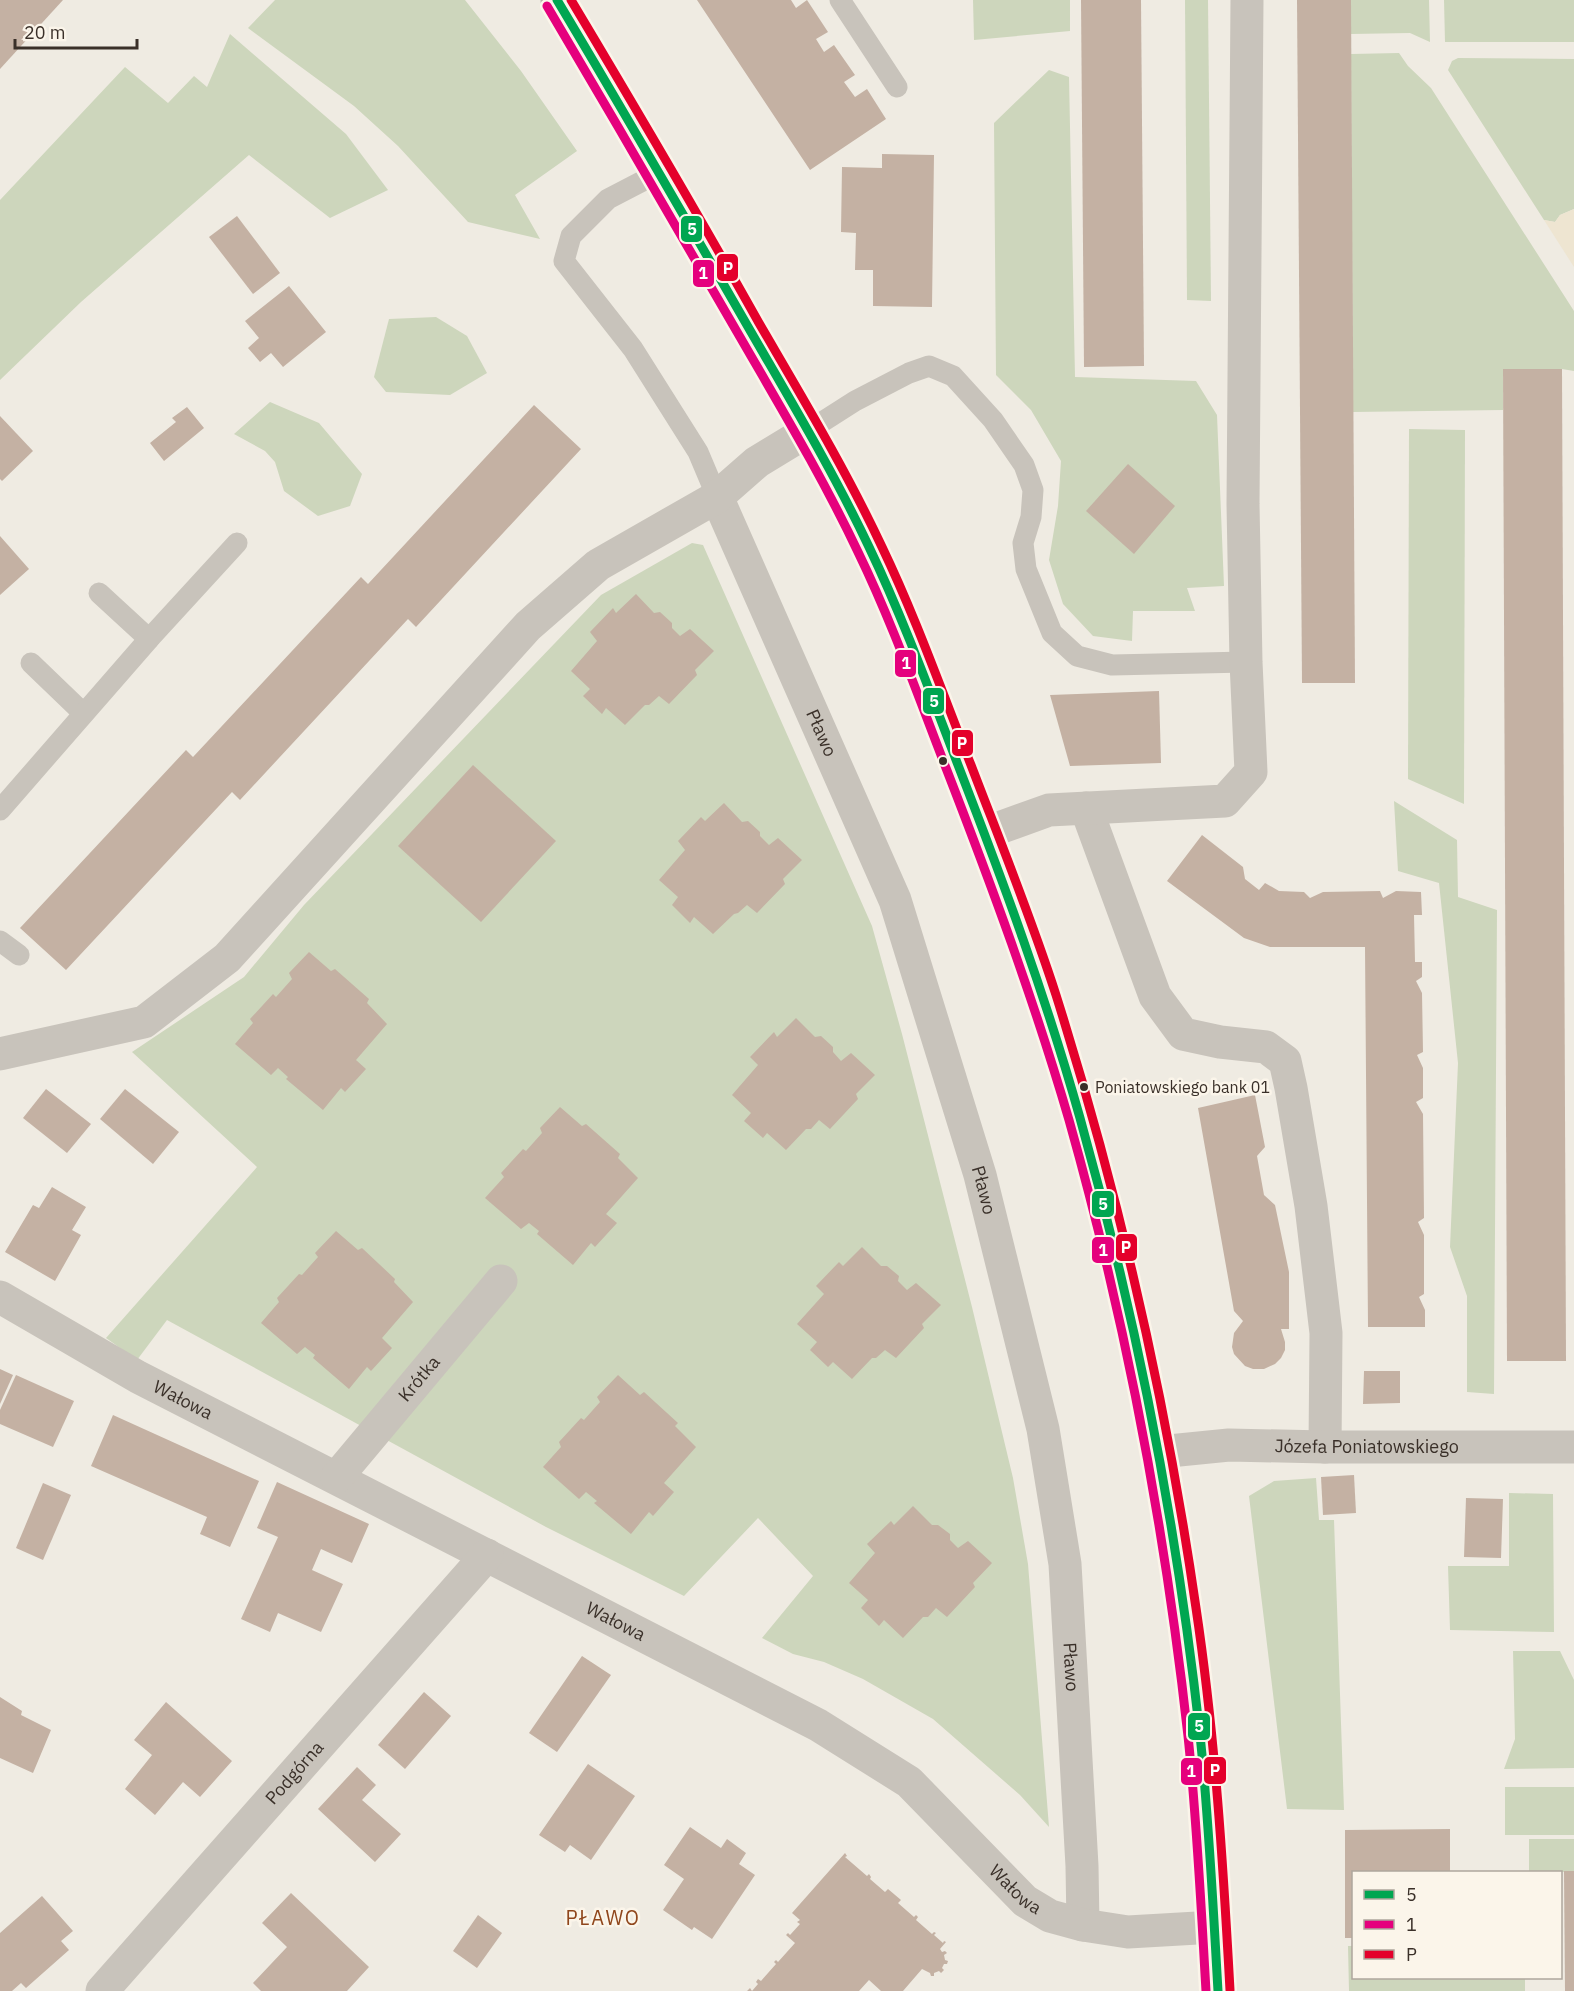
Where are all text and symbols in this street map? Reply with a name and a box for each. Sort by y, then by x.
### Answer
scale bar [15,12,136,50]
text: 20 m [24,21,66,44]
line badge: 5 [680,215,703,243]
text: 5 [687,219,697,239]
line badge: P [716,253,739,282]
text: P [723,258,733,278]
line badge: 1 [692,259,715,288]
text: 1 [698,263,708,283]
line badge: 1 [894,649,917,678]
text: 1 [901,653,911,673]
line badge: 5 [922,687,945,715]
text: 5 [929,691,939,711]
street label: Pławo [801,706,842,760]
line badge: P [951,729,974,757]
text: P [957,733,967,753]
unlabelled marker [937,755,949,767]
place label: Poniatowskiego bank 01 [1095,1077,1270,1097]
marker: Poniatowskiego bank 01 [1078,1081,1090,1093]
street label: Pławo [967,1163,1001,1217]
line badge: 5 [1091,1190,1115,1218]
text: 5 [1098,1194,1108,1214]
line badge: P [1115,1233,1138,1262]
line badge: 1 [1091,1236,1115,1264]
text: P [1121,1237,1131,1257]
text: 1 [1098,1240,1108,1260]
street label: Krótka [393,1350,445,1406]
street label: Wałowa [150,1375,217,1424]
street label: Józefa Poniatowskiego [1274,1434,1459,1458]
street label: Wałowa [582,1596,650,1646]
street label: Pławo [1058,1642,1084,1692]
line badge: 5 [1187,1712,1211,1741]
text: 5 [1194,1716,1204,1736]
street label: Podgórna [260,1736,329,1809]
line badge: P [1203,1756,1227,1785]
line badge: 1 [1180,1757,1203,1786]
text: P [1210,1760,1220,1780]
text: 1 [1186,1761,1196,1781]
street label: Wałowa [984,1859,1046,1919]
legend [1352,1871,1562,1979]
text: 5 [1406,1883,1417,1906]
district label: PŁAWO [566,1904,640,1931]
text: 1 [1406,1913,1417,1936]
text: P [1406,1943,1417,1966]

